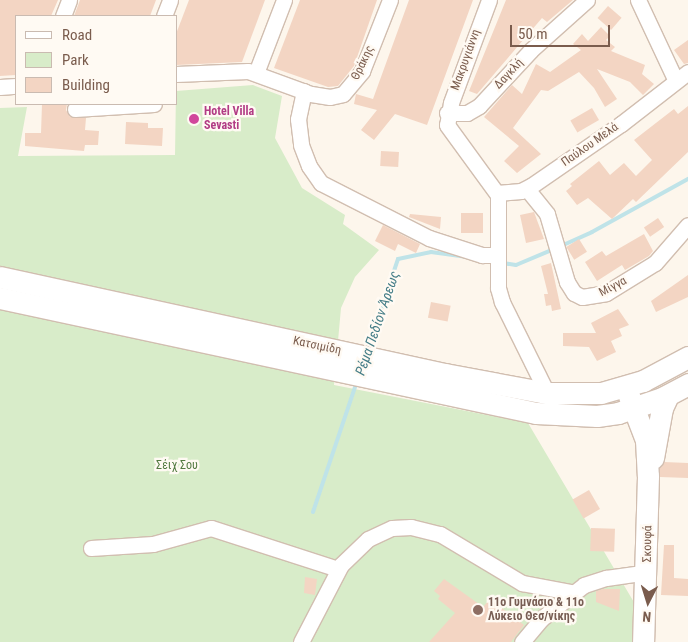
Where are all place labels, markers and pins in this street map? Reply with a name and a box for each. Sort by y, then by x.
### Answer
place label: Hotel Villa Sevasti [204,105,254,133]
marker: Hotel Villa Sevasti [188,113,200,125]
place label: 11ο Γυμνάσιο & 11ο Λύκειο Θεσ/νίκης [488,596,584,624]
marker: 11ο Γυμνάσιο & 11ο Λύκειο Θεσ/νίκης [472,604,484,616]

